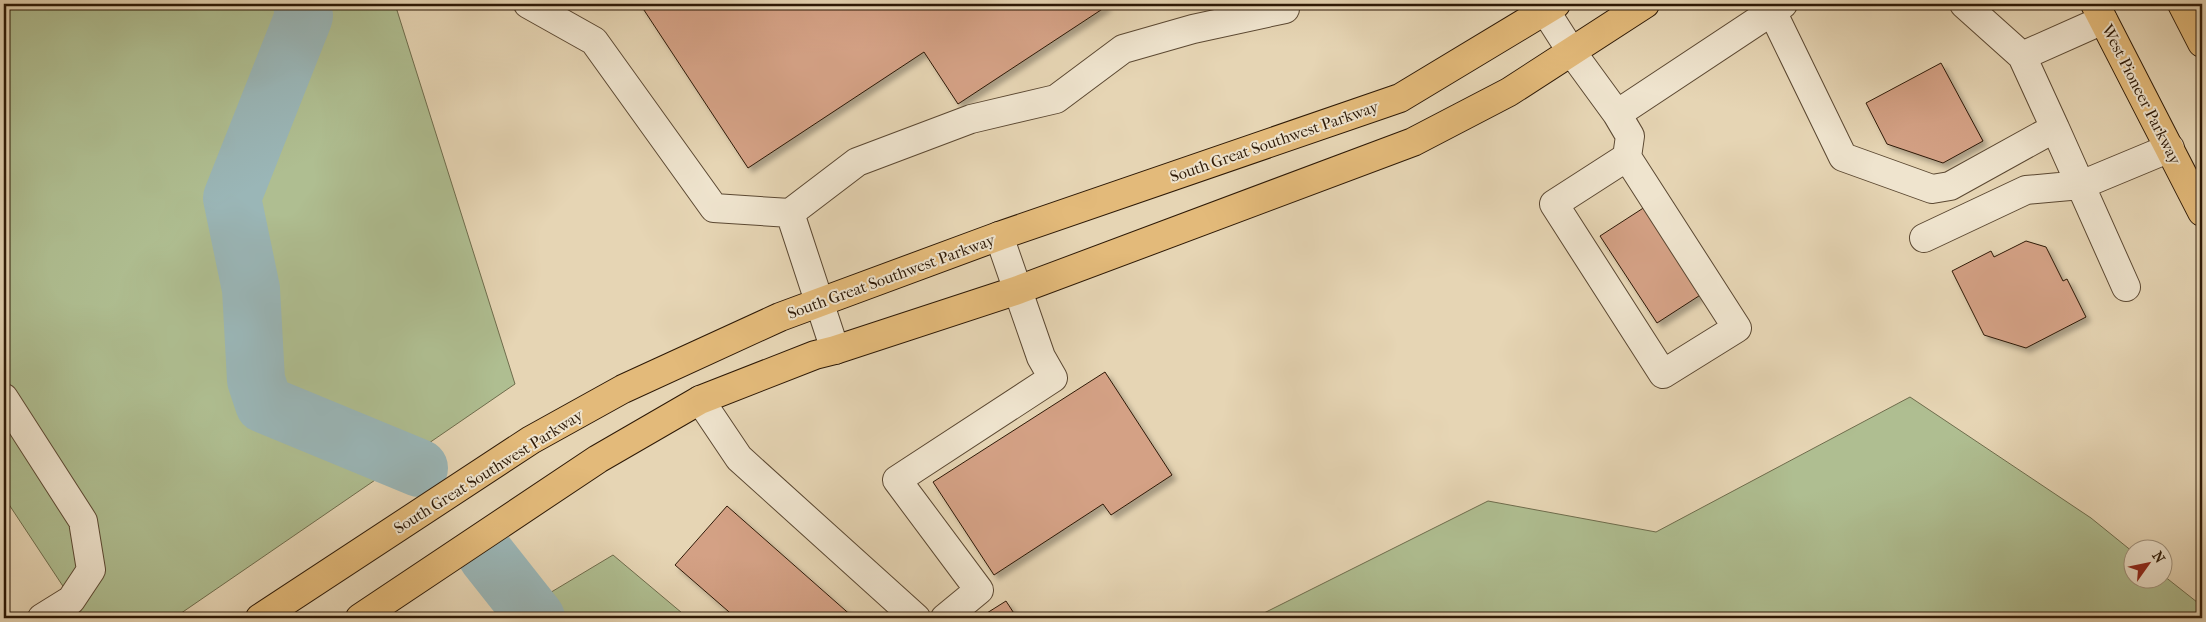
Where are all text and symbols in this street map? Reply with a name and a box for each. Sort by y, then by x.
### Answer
street label: West Pioneer Parkway [2098,20,2185,168]
street label: South Great Southwest Parkway [1167,97,1381,186]
street label: South Great Southwest Parkway [785,230,998,323]
street label: South Great Southwest Parkway [390,405,587,538]
north arrow [2124,540,2174,590]
text: N [2148,548,2169,567]

